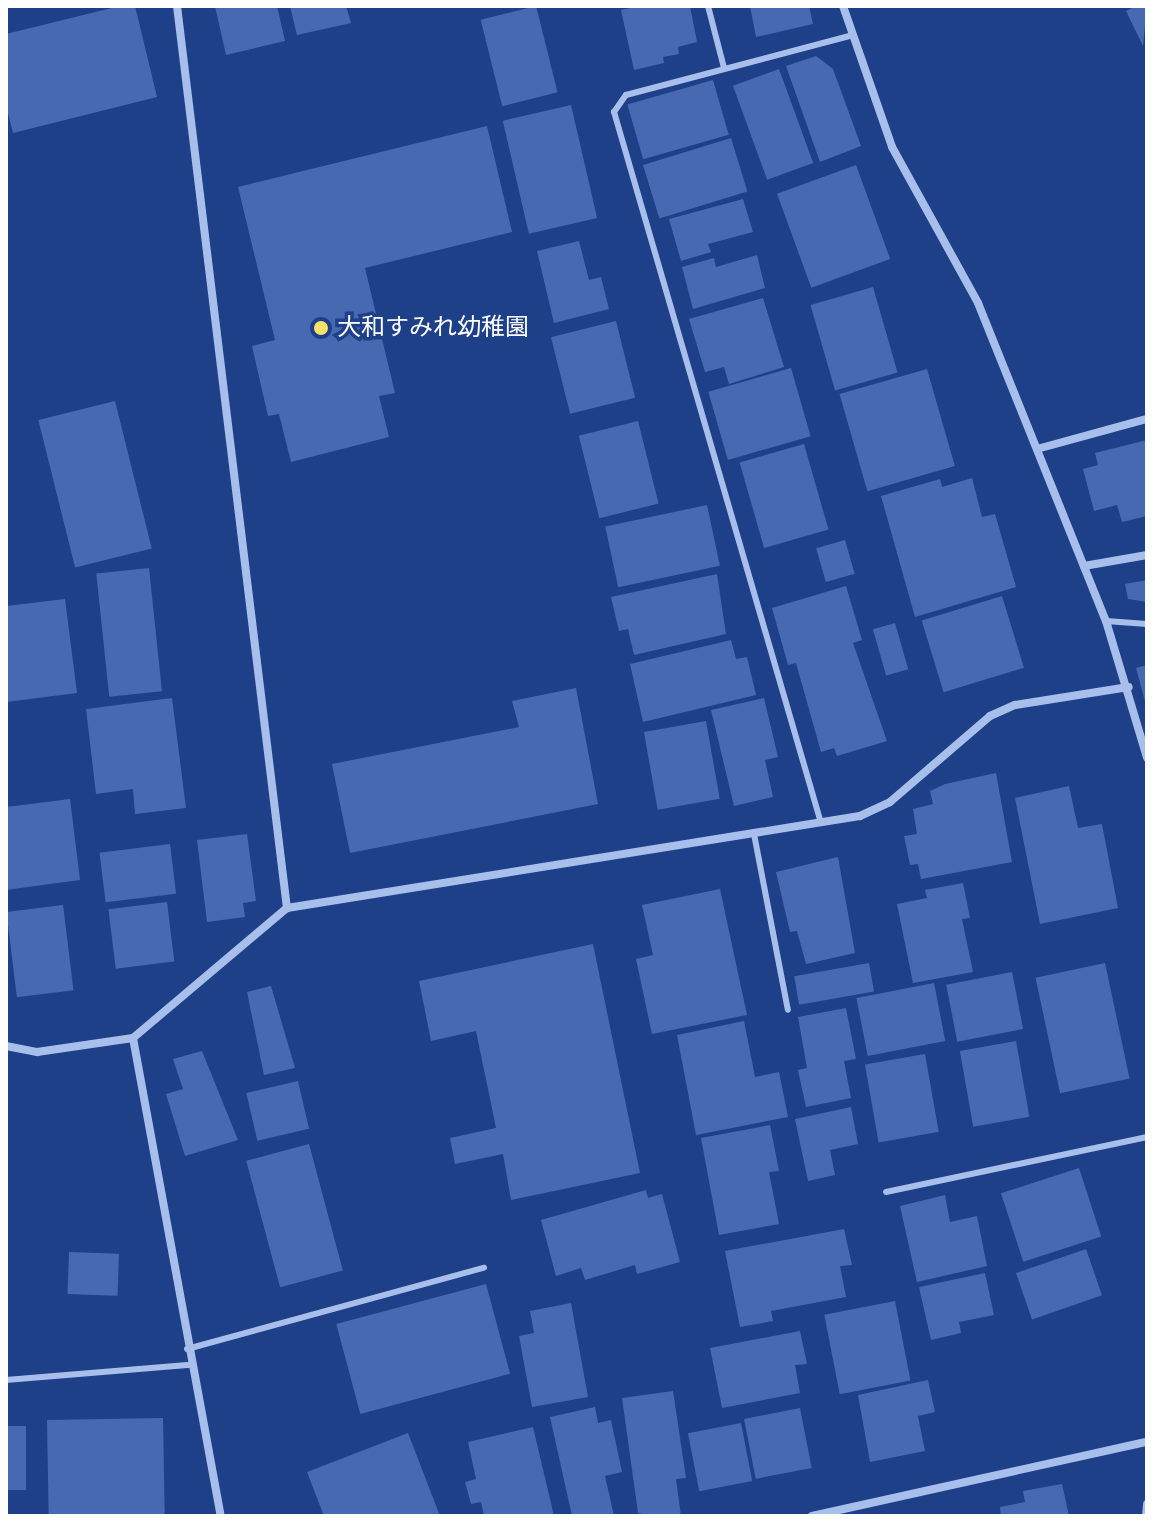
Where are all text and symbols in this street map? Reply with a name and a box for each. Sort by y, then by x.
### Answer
place label: 大和すみれ幼稚園 [337,314,529,342]
marker: 大和すみれ幼稚園 [312,319,330,337]

